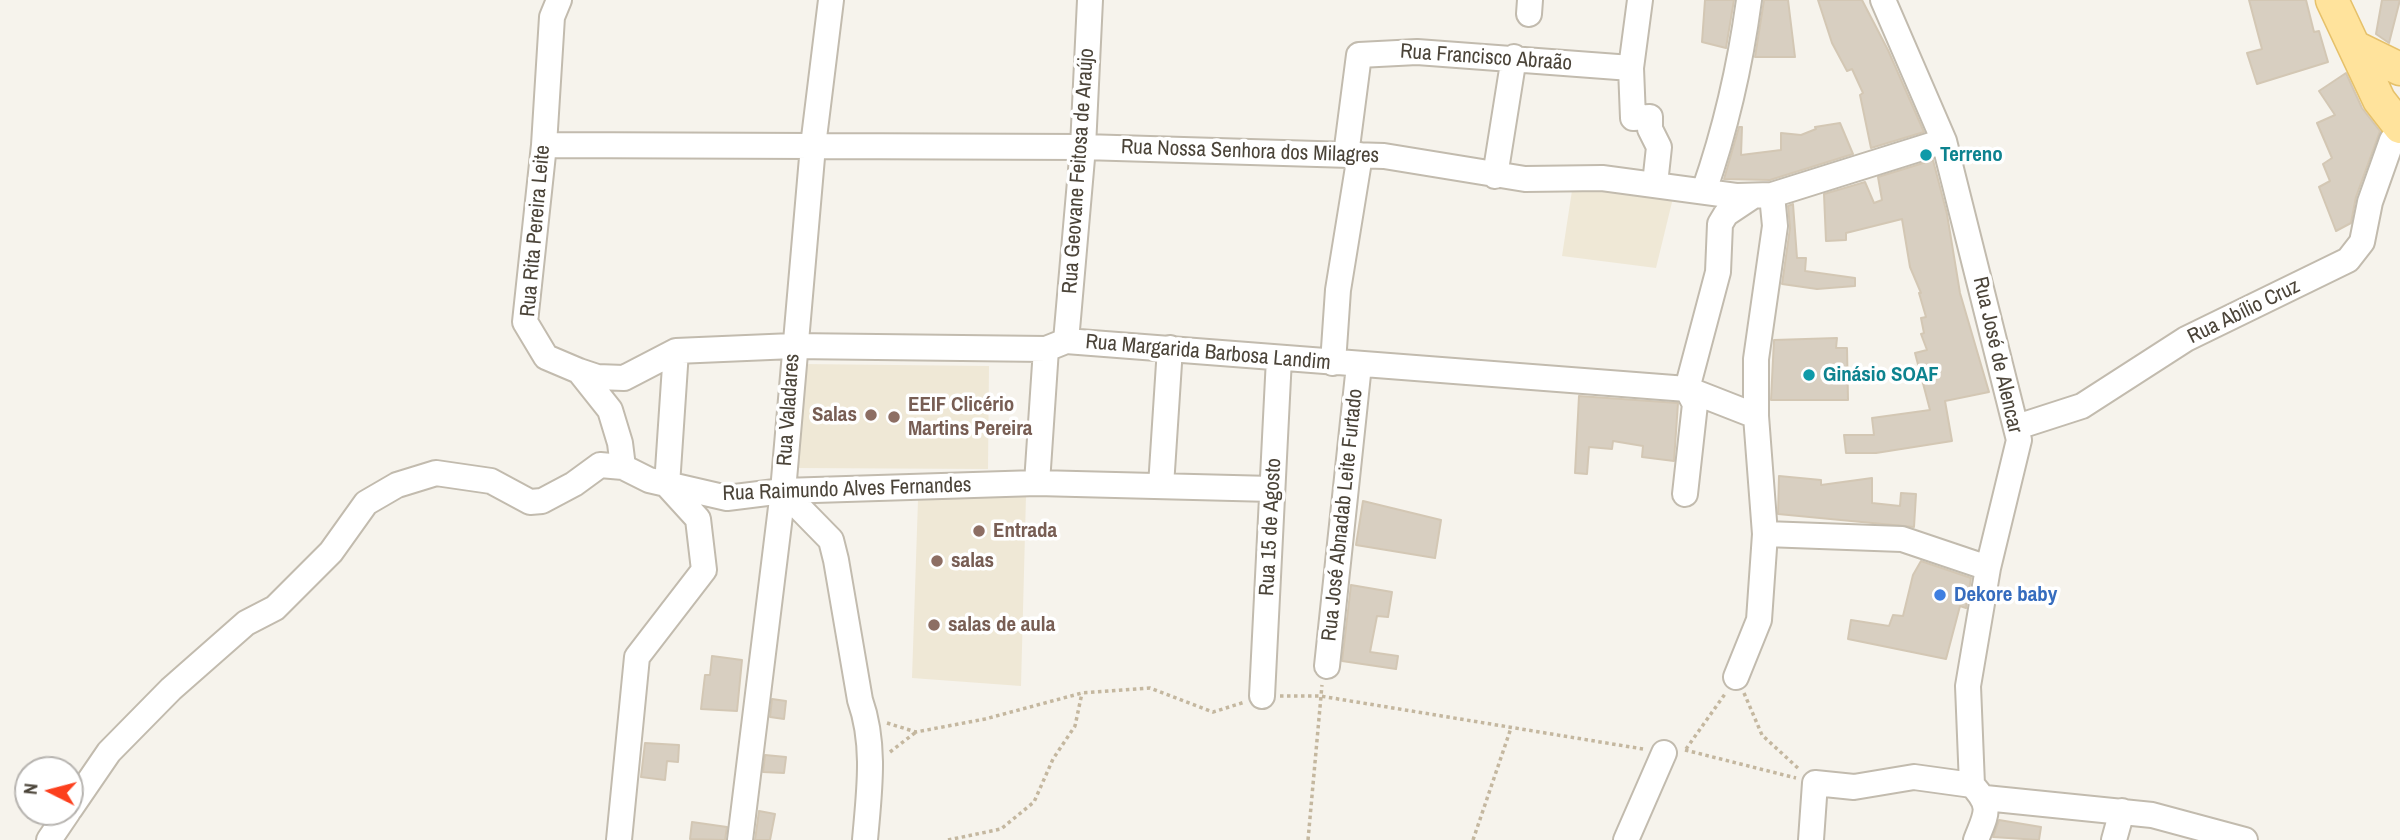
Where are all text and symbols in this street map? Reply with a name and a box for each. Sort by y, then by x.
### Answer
street label: Rua Francisco Abraão [1399,39,1573,77]
street label: Rua Geovane Feitosa de Araújo [1058,47,1100,295]
street label: Rua Nossa Senhora dos Milagres [1120,135,1380,169]
place label: Terreno [1940,142,2003,168]
street label: Rua Rita Pereira Leite [516,144,556,318]
marker: Terreno [1918,147,1934,163]
street label: Rua José de Alencar [1967,274,2027,436]
street label: Rua Abílio Cruz [2184,274,2304,350]
street label: Rua Margarida Barbosa Landim [1084,330,1332,376]
street label: Rua Valadares [773,353,805,467]
place label: Ginásio SOAF [1823,362,1939,388]
marker: Ginásio SOAF [1801,367,1817,383]
street label: Rua José Abnadab Leite Furtado [1317,388,1369,642]
place label: EEIF Clicério Martins Pereira [908,392,1032,442]
place label: Salas [812,402,857,428]
marker: Salas [863,407,879,423]
marker: EEIF Clicério Martins Pereira [886,409,902,425]
street label: Rua 15 de Agosto [1255,458,1287,596]
street label: Rua Raimundo Alves Fernandes [722,473,972,507]
place label: Entrada [993,518,1057,544]
marker: Entrada [971,523,987,539]
place label: salas [951,548,994,574]
marker: salas [929,553,945,569]
place label: Dekore baby [1954,582,2057,608]
marker: Dekore baby [1932,587,1948,603]
place label: salas de aula [948,612,1055,638]
marker: salas de aula [926,617,942,633]
north arrow [14,756,84,826]
text: N [17,782,44,796]

